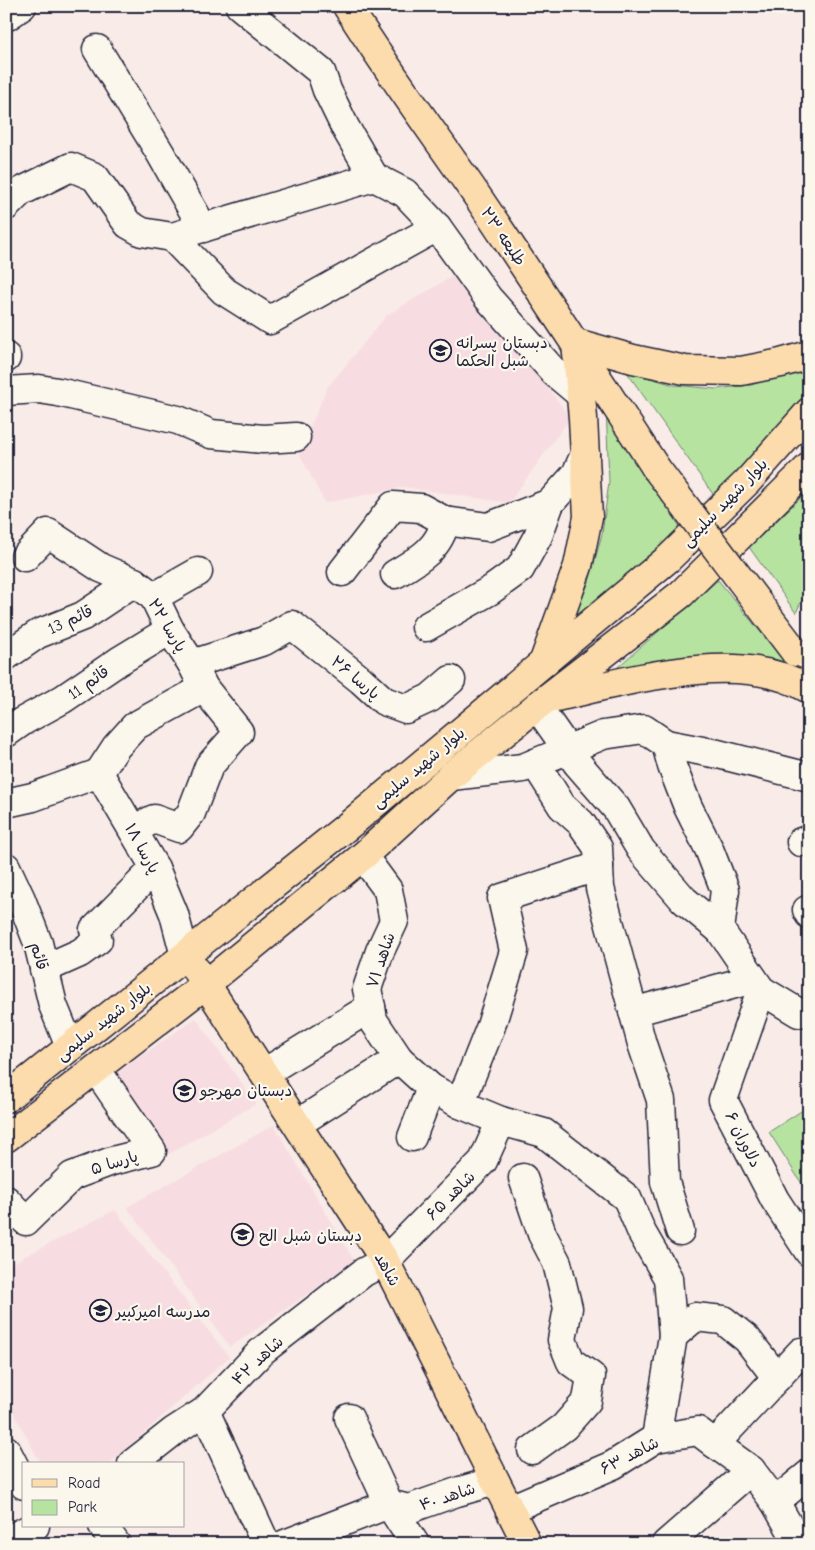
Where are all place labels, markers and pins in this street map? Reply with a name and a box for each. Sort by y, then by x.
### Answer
place label: دبستان پسرانه شبل الحکما [456,334,548,370]
school or university icon: دبستان پسرانه شبل الحکما [428,339,452,363]
school or university icon: دبستان مهرجو [172,1078,196,1102]
place label: دبستان مهرجو [199,1082,292,1101]
school or university icon: دبستان شبل الح [231,1223,255,1247]
place label: دبستان شبل الح [259,1227,362,1246]
school or university icon: مدرسه امیرکبیر [88,1299,112,1323]
place label: مدرسه امیرکبیر [114,1303,210,1321]

